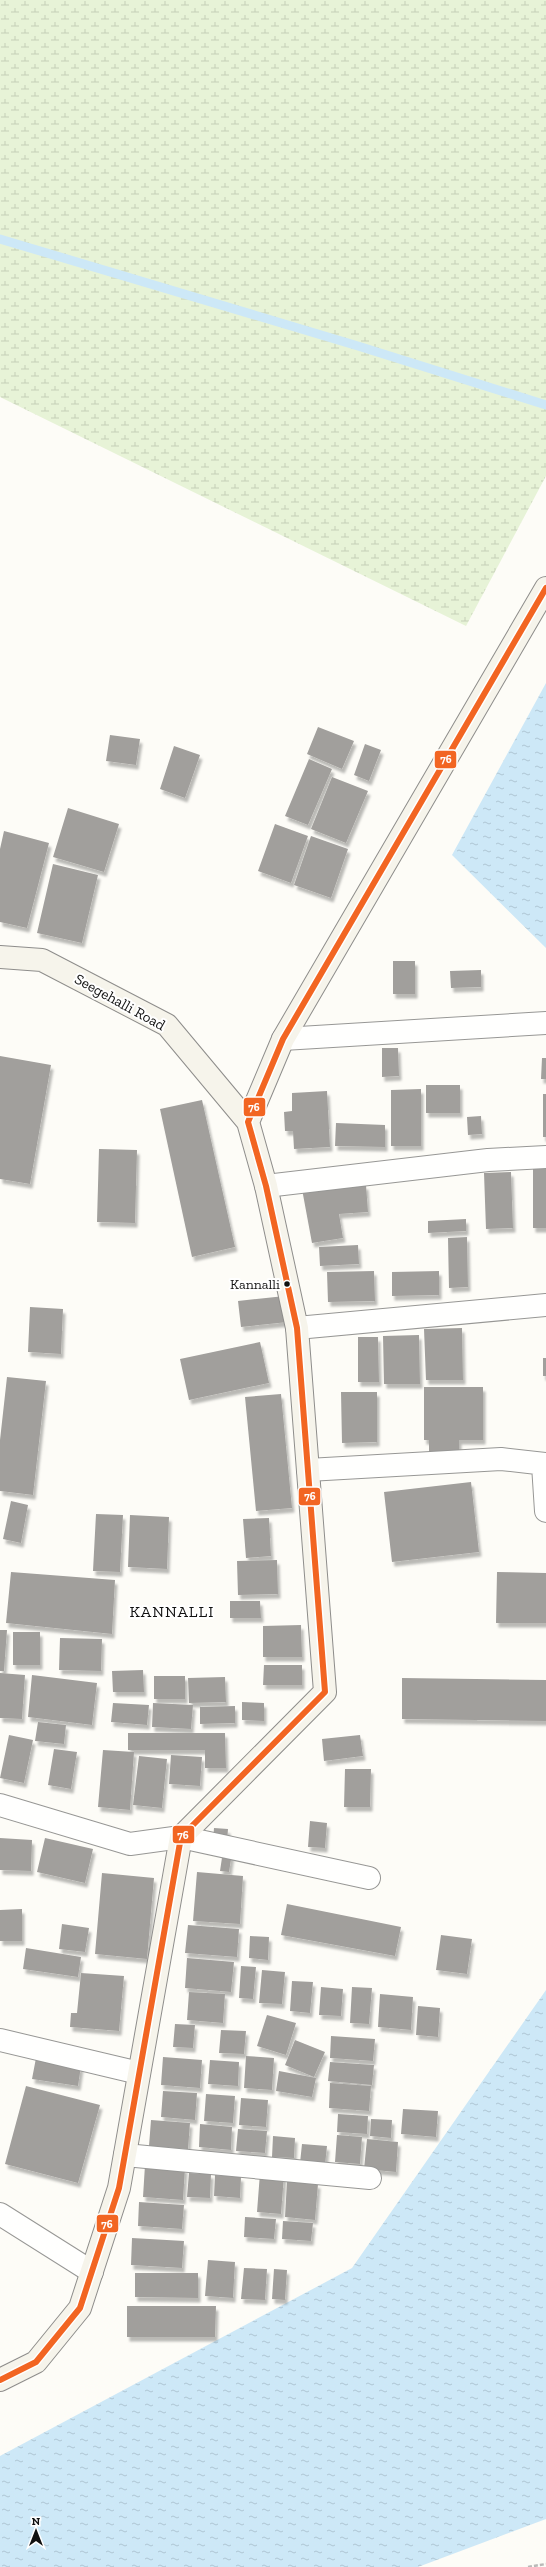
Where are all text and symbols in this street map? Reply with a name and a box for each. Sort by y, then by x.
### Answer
line badge: 76 [434,750,457,769]
text: 76 [440,753,452,766]
street label: Seegehalli Road [72,970,169,1035]
line badge: 76 [243,1097,266,1117]
text: 76 [248,1101,260,1114]
place label: Kannalli [230,1276,280,1293]
marker: Kannalli [282,1279,292,1289]
line badge: 76 [298,1487,321,1506]
text: 76 [304,1490,316,1503]
district label: KANNALLI [130,1602,214,1621]
line badge: 76 [172,1825,195,1844]
text: 76 [177,1829,189,1842]
line badge: 76 [96,2214,119,2233]
text: 76 [101,2218,113,2231]
north arrow [16,2511,56,2551]
text: N [32,2515,41,2528]

